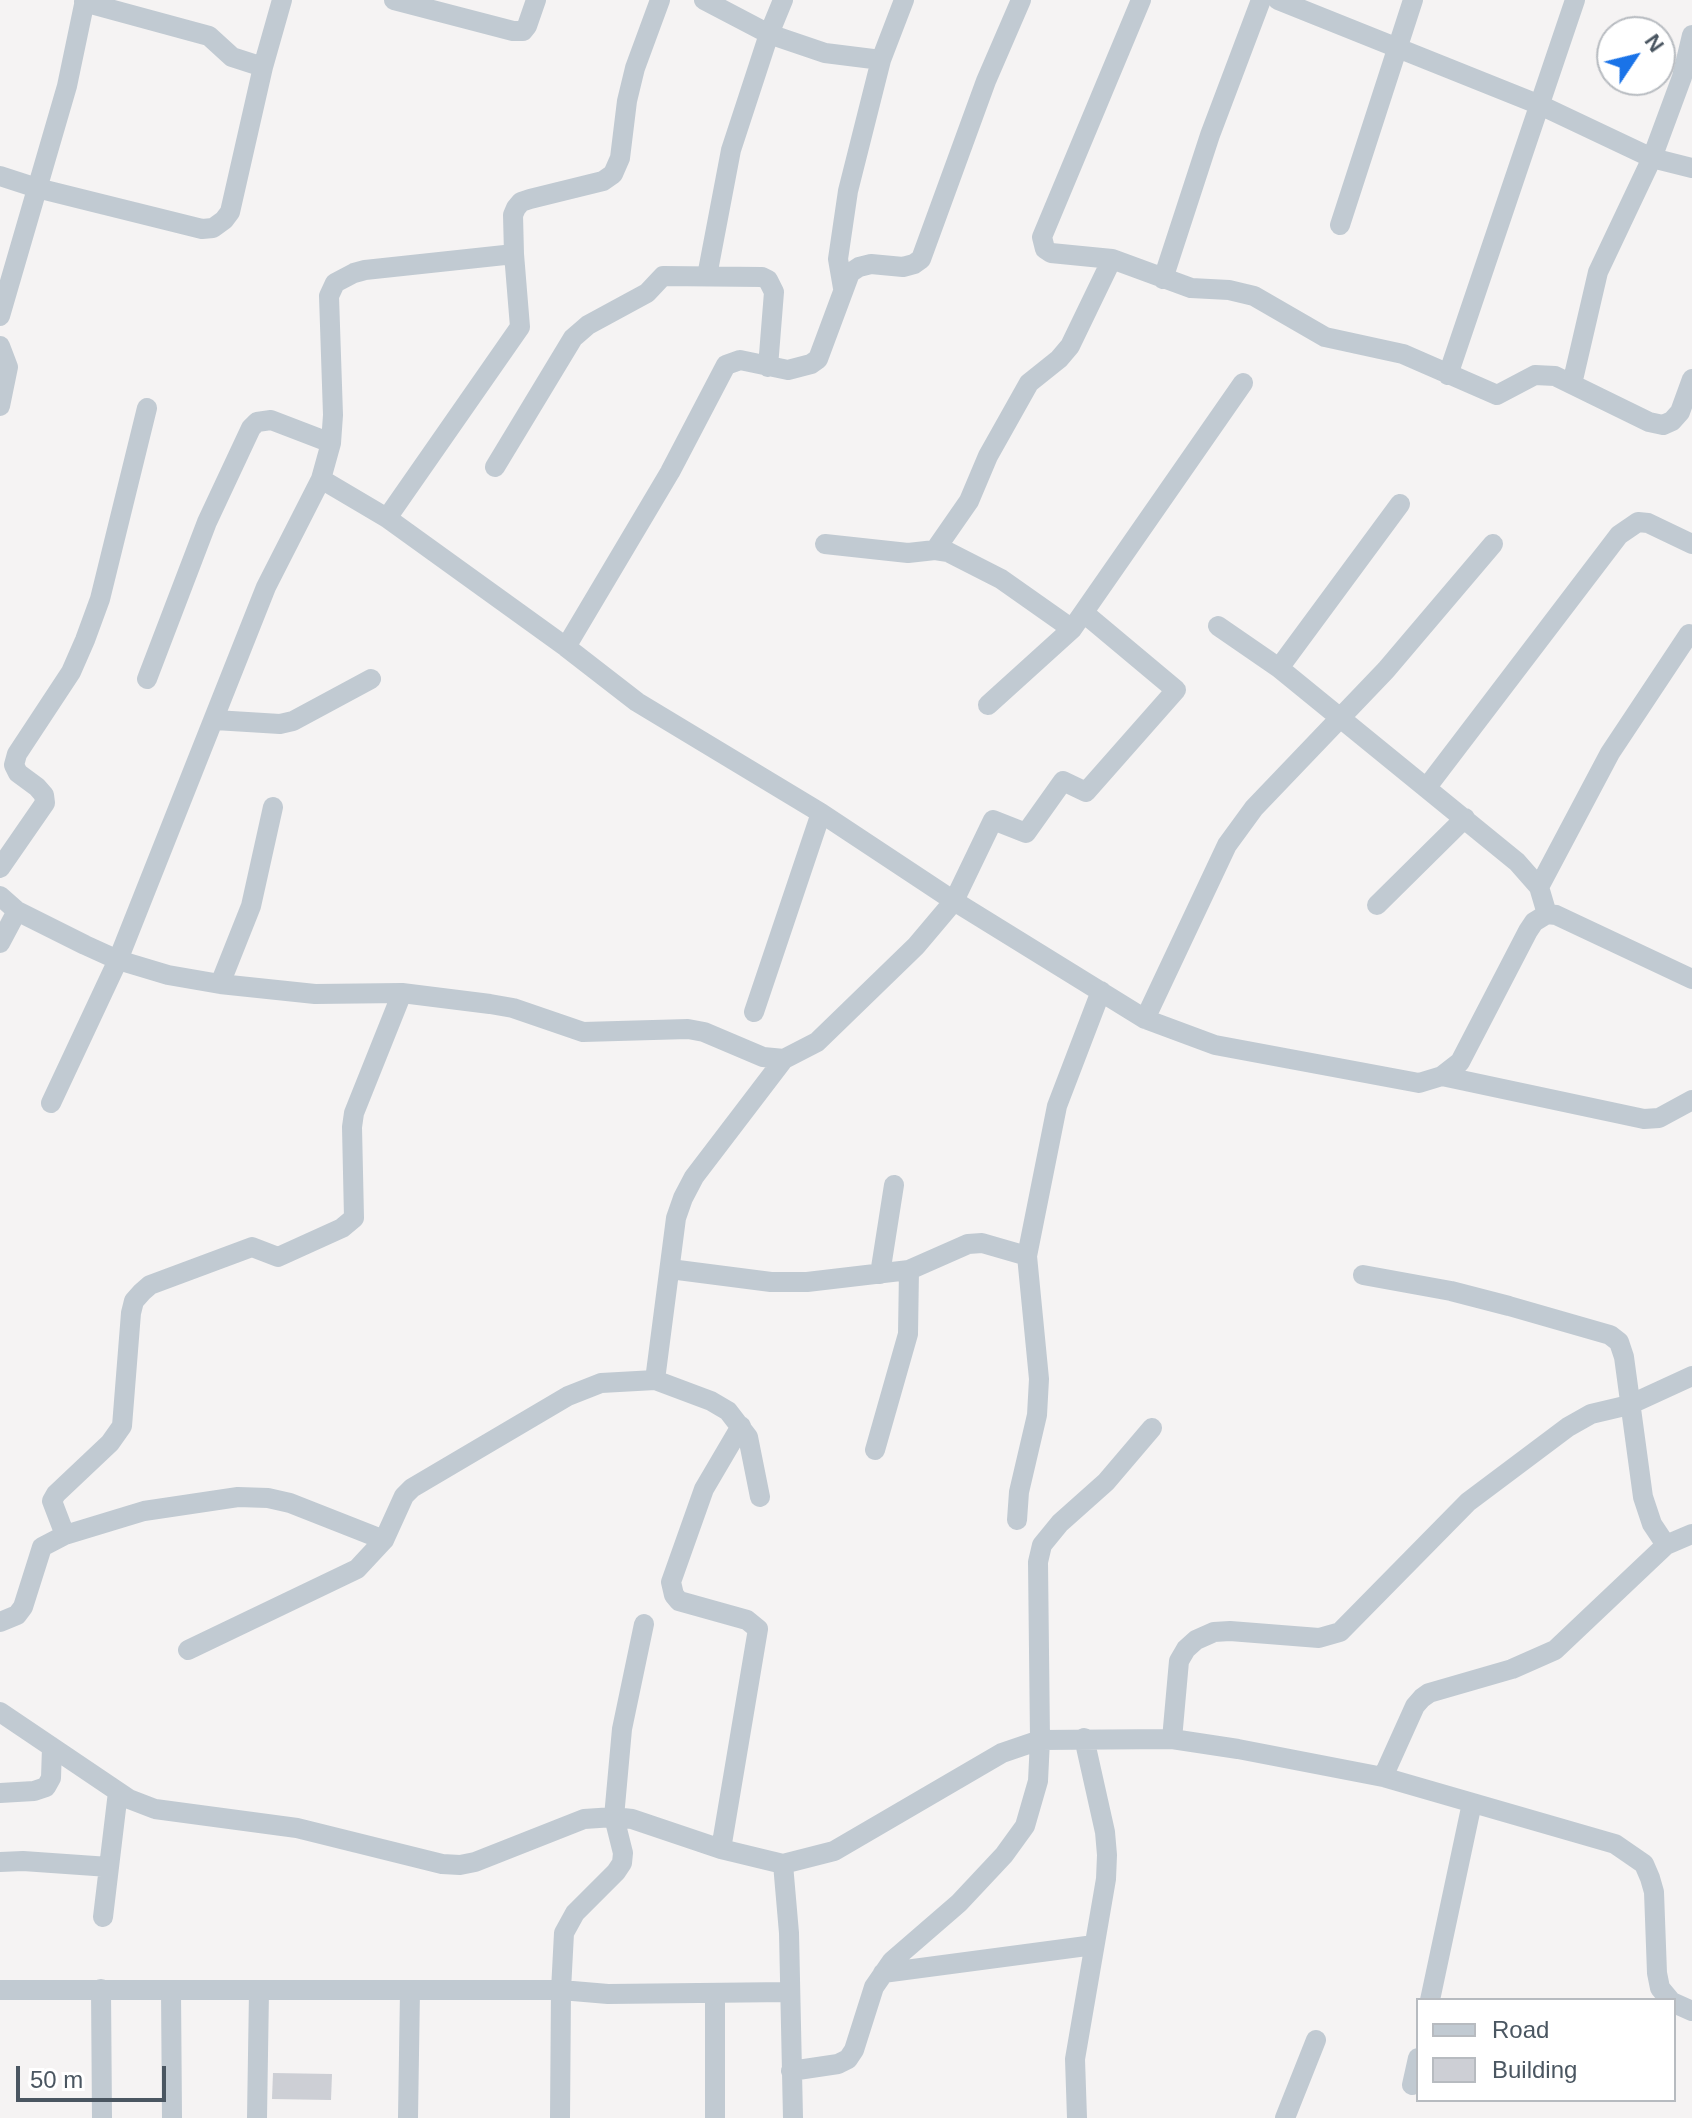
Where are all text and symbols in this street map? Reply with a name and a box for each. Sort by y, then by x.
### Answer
north arrow [1596,16,1676,96]
text: N [1640,29,1669,57]
legend [1416,1998,1676,2102]
text: Road [1492,2016,1549,2043]
scale bar [20,2050,170,2100]
text: Building [1492,2056,1577,2083]
text: 50 m [30,2066,83,2093]

